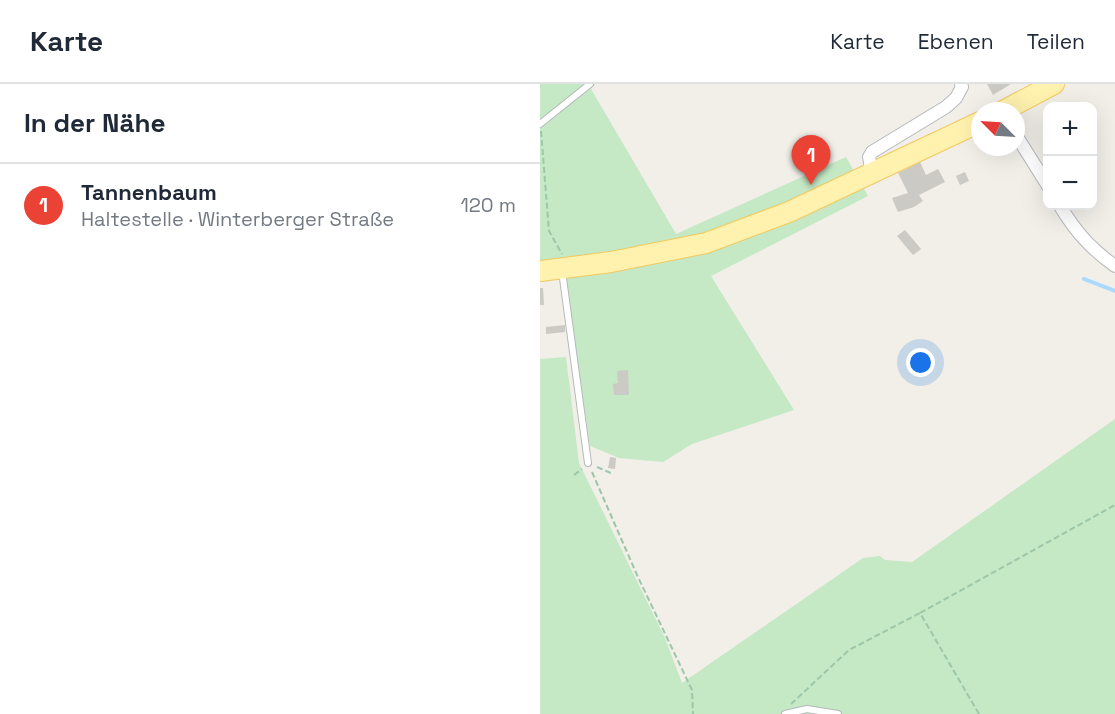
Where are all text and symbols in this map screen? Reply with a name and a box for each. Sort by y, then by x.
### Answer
text: Karte [30,23,103,59]
text: Karte [830,28,885,55]
text: Ebenen [918,28,994,55]
text: Teilen [1027,28,1085,55]
north arrow [971,102,1025,156]
map controls [1043,102,1097,210]
button: + [1043,102,1097,156]
text: In der Nähe [24,106,165,140]
pin: 1 [792,135,830,185]
button: − [1043,156,1097,210]
text: Tannenbaum [81,178,217,206]
text: 1 [39,192,48,218]
text: 120 m [460,192,516,218]
text: Haltestelle · Winterberger Straße [81,206,394,232]
your location [906,348,935,377]

